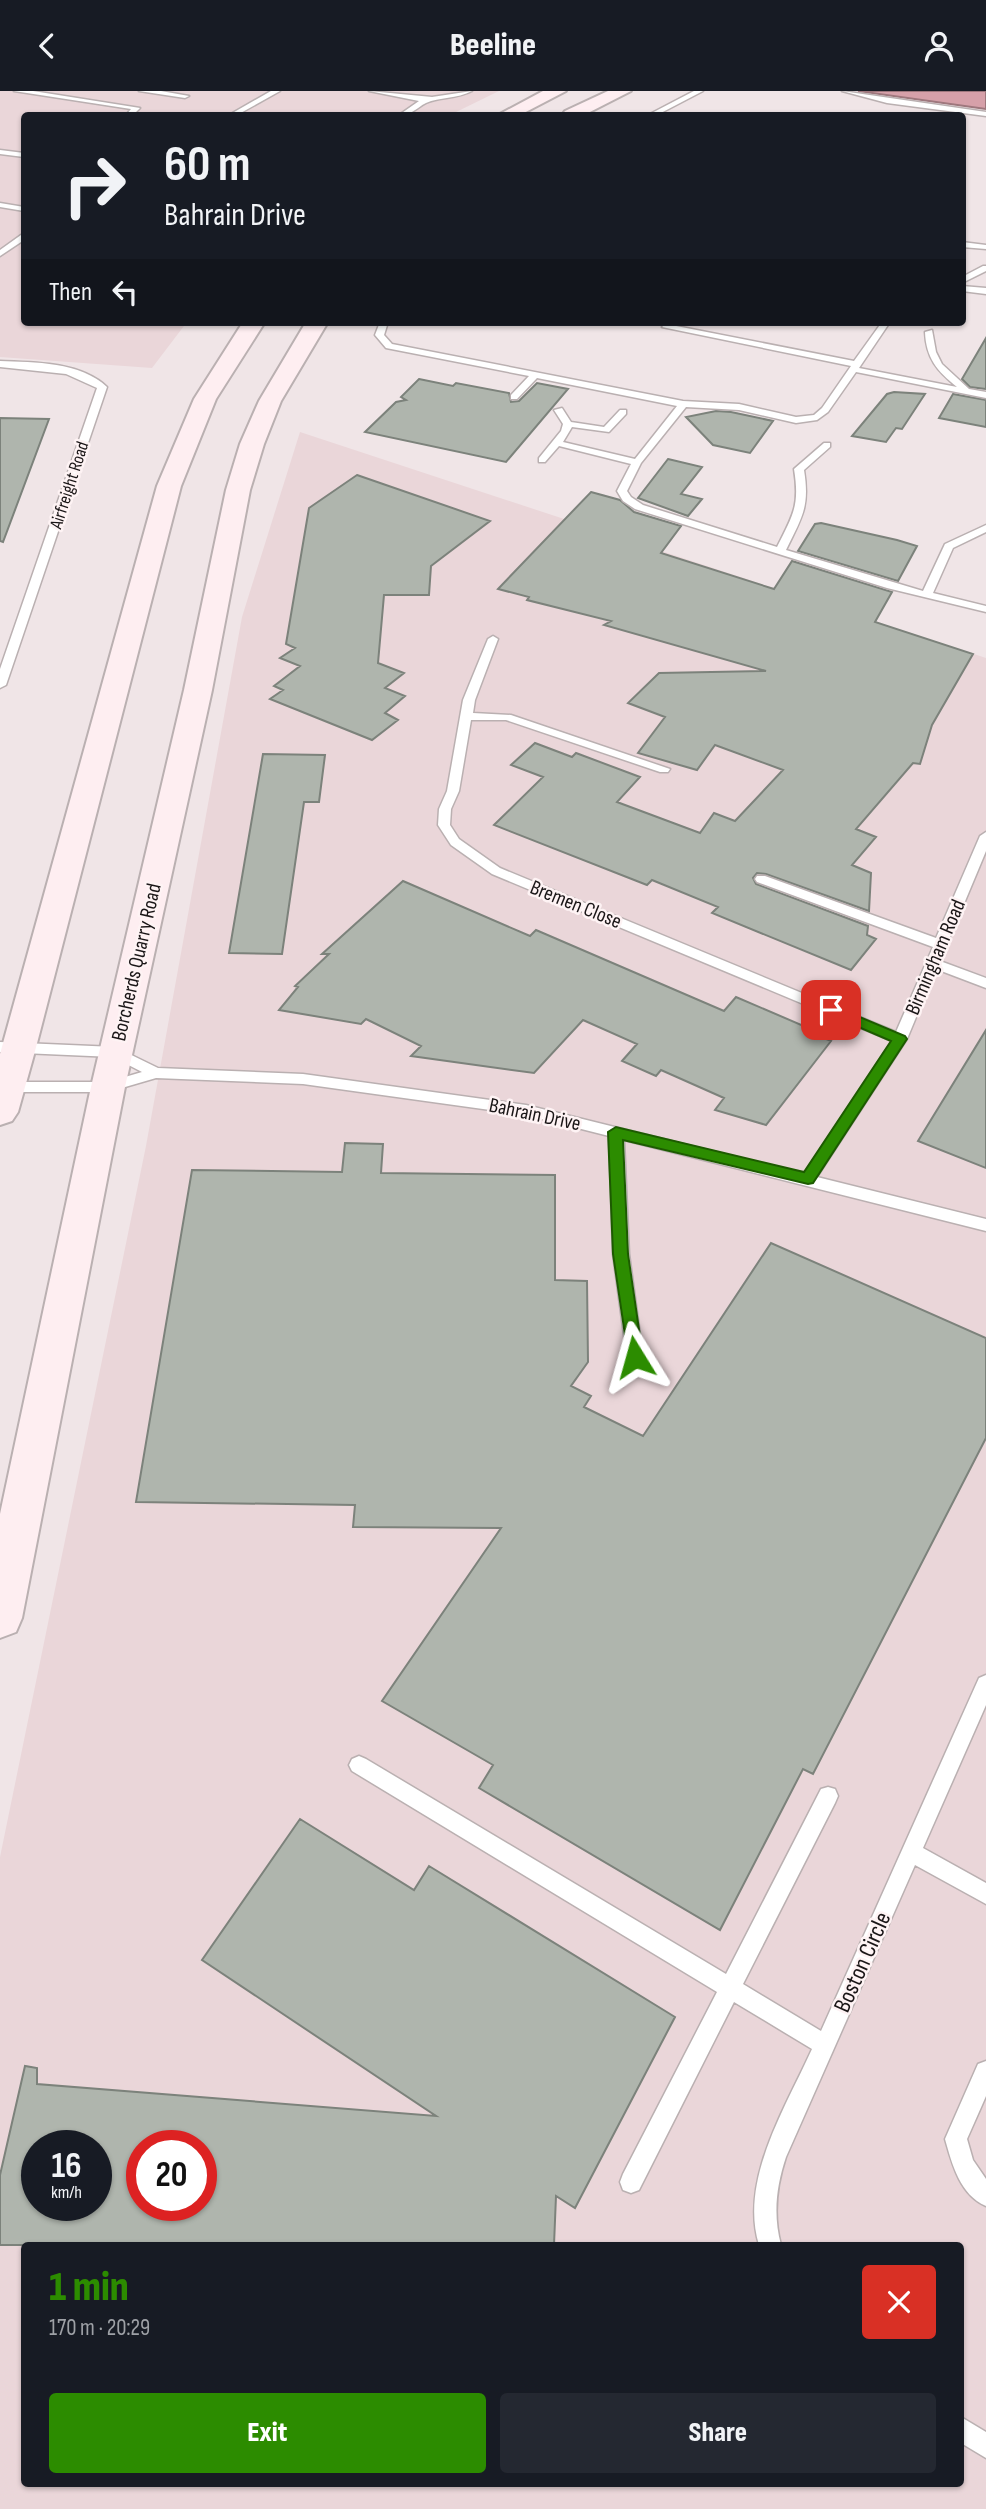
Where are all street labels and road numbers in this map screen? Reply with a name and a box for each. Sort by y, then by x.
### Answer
street label: Airfreight Road [45,439,93,532]
street label: Bremen Close [526,875,625,934]
street label: Borcherds Quarry Road [106,881,167,1043]
street label: Birmingham Road [900,896,971,1019]
street label: Bahrain Drive [487,1093,583,1136]
street label: Boston Circle [827,1908,897,2017]

